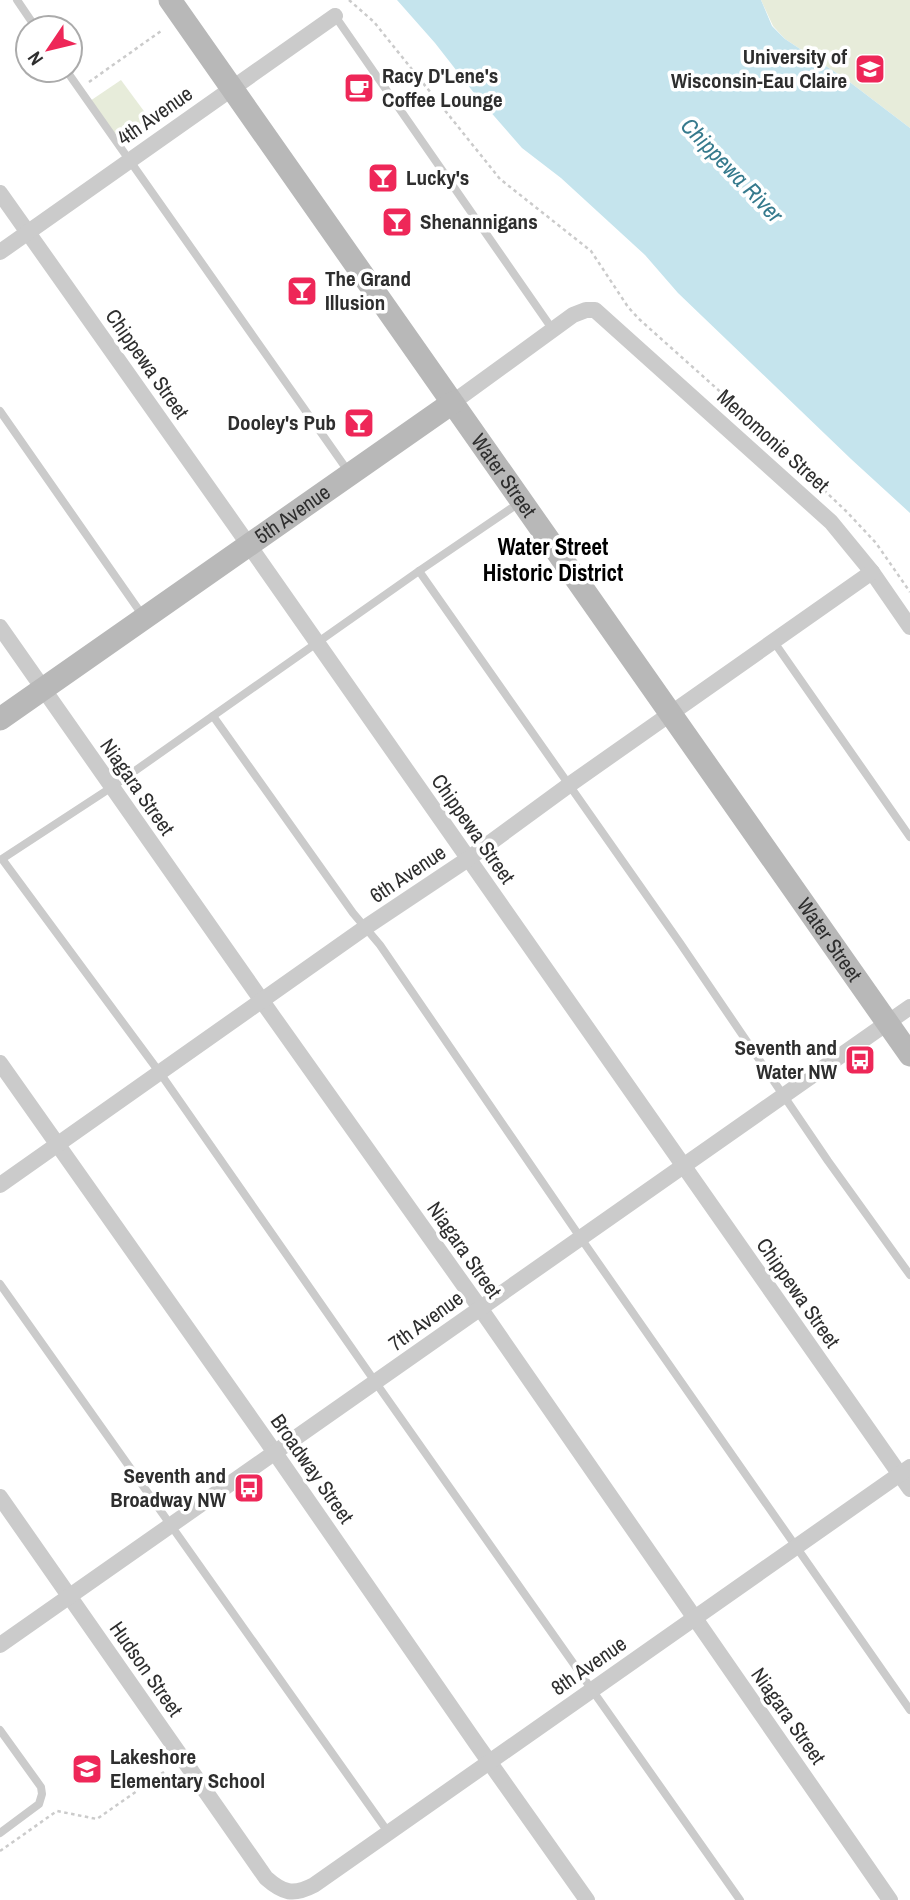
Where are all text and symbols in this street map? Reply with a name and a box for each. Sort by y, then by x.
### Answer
north arrow [14,14,84,84]
place label: University of Wisconsin-Eau Claire [671,42,847,95]
text: N [21,47,49,71]
school or university icon: University of Wisconsin-Eau Claire [853,52,887,86]
place label: Racy D'Lene's Coffee Lounge [382,61,503,114]
cafe icon: Racy D'Lene's Coffee Lounge [342,71,376,105]
street label: 4th Avenue [111,79,198,152]
water label: Chippewa River [674,110,791,230]
bar icon: Lucky's [366,161,400,195]
place label: Lucky's [406,163,469,192]
bar icon: Shenannigans [380,205,414,239]
place label: Shenannigans [420,207,538,236]
place label: The Grand Illusion [325,264,411,317]
bar icon: The Grand Illusion [285,274,319,308]
street label: Chippewa Street [99,303,196,425]
street label: Menomonie Street [711,382,836,499]
bar icon: Dooley's Pub [342,406,376,440]
place label: Dooley's Pub [228,408,336,437]
street label: Water Street [465,428,544,523]
street label: 5th Avenue [249,478,336,551]
district label: Water Street Historic District [483,531,623,588]
street label: Niagara Street [93,733,182,841]
street label: Chippewa Street [425,768,522,890]
street label: 6th Avenue [364,838,451,910]
street label: Water Street [790,892,869,987]
place label: Seventh and Water NW [735,1033,838,1086]
bus stop icon: Seventh and Water NW [843,1043,877,1077]
street label: Niagara Street [420,1196,509,1304]
street label: Chippewa Street [750,1232,847,1354]
street label: 7th Avenue [382,1284,469,1358]
street label: Broadway Street [264,1408,361,1529]
place label: Seventh and Broadway NW [110,1461,227,1514]
bus stop icon: Seventh and Broadway NW [232,1471,266,1505]
street label: Hudson Street [103,1615,190,1722]
street label: 8th Avenue [545,1629,632,1702]
street label: Niagara Street [744,1662,833,1770]
place label: Lakeshore Elementary School [110,1742,265,1795]
school or university icon: Lakeshore Elementary School [70,1752,104,1786]

